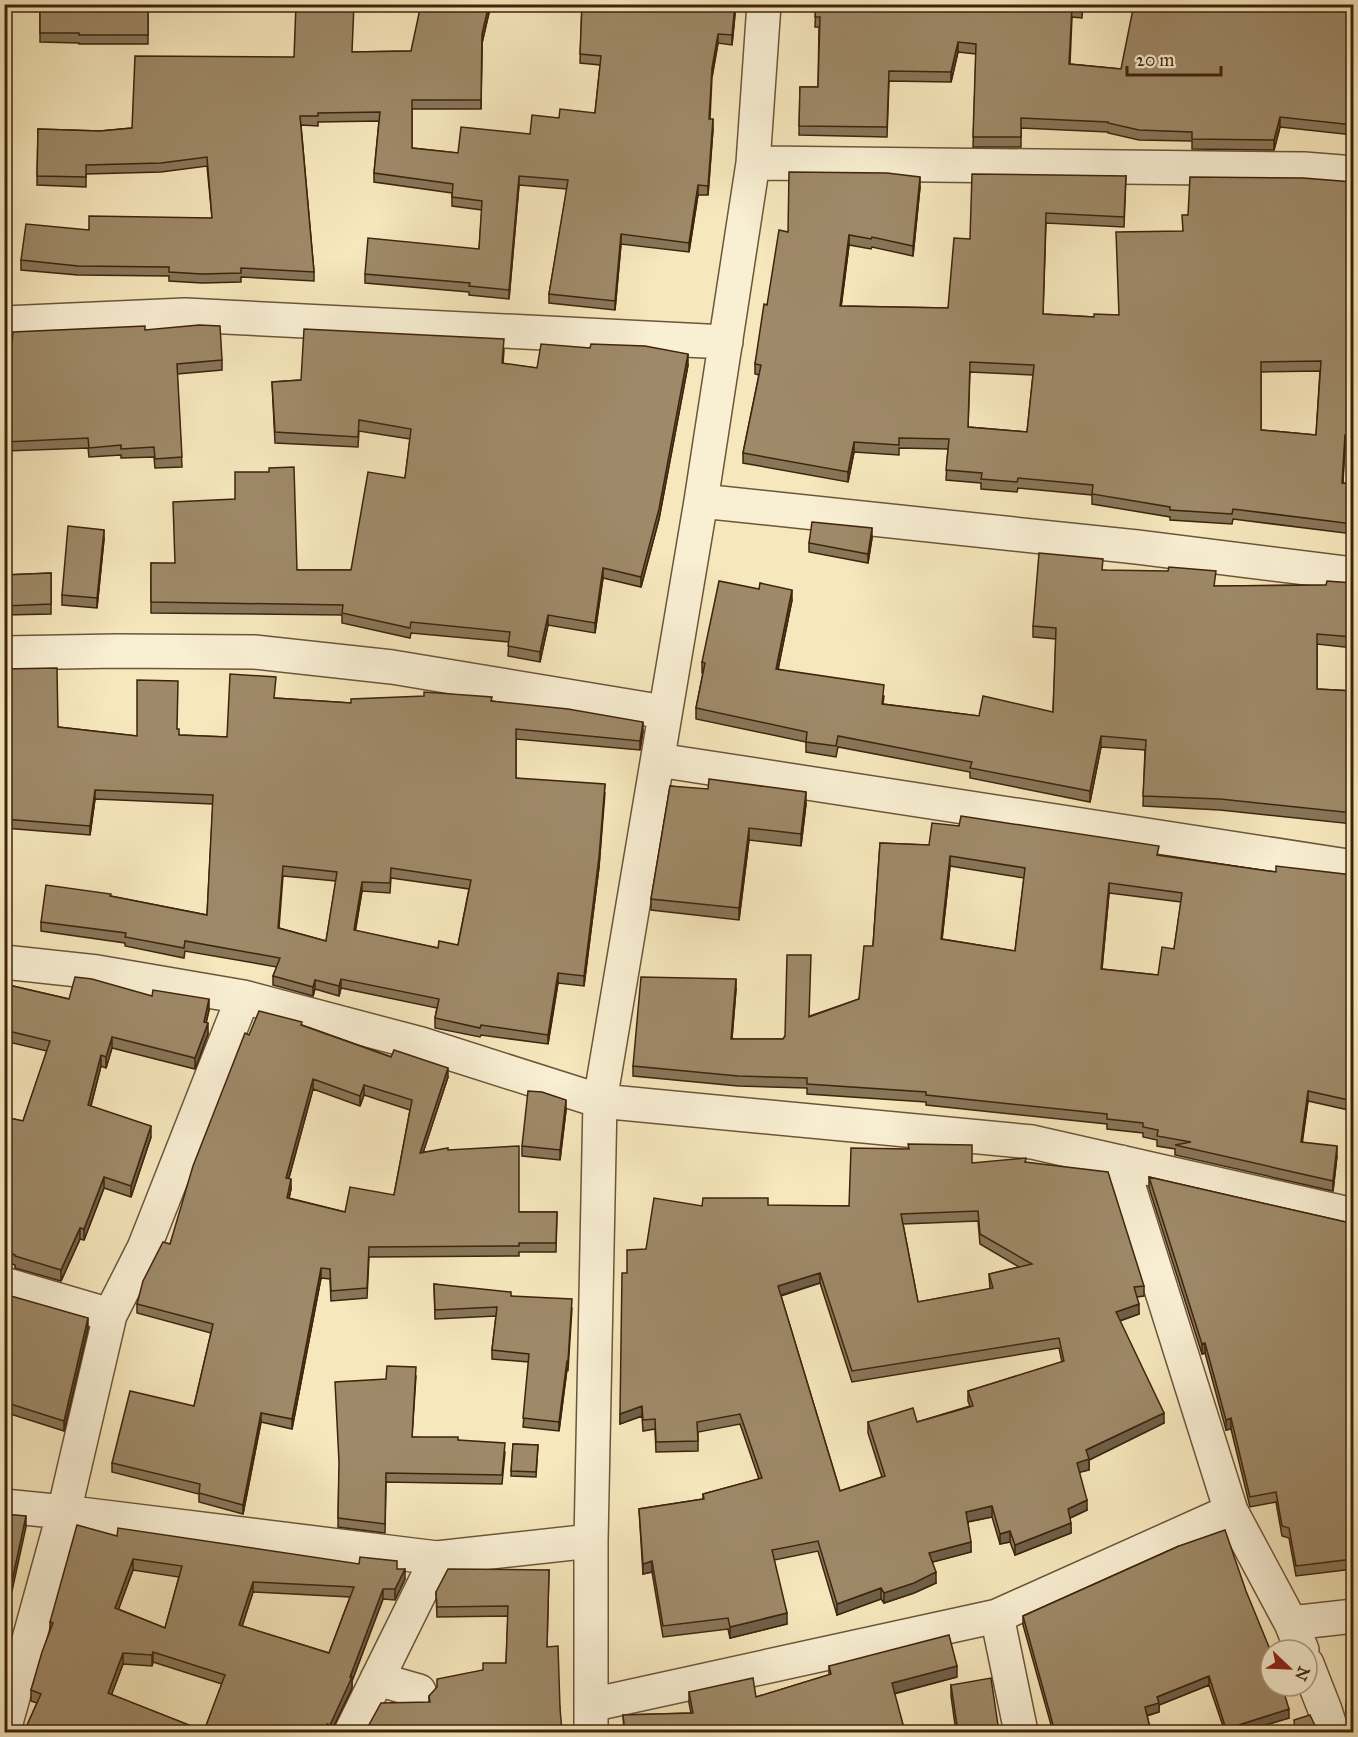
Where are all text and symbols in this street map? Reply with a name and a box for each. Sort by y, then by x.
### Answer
scale bar [1127,39,1222,77]
text: 20 m [1136,49,1174,71]
north arrow [1259,1638,1319,1698]
text: N [1291,1664,1314,1684]

